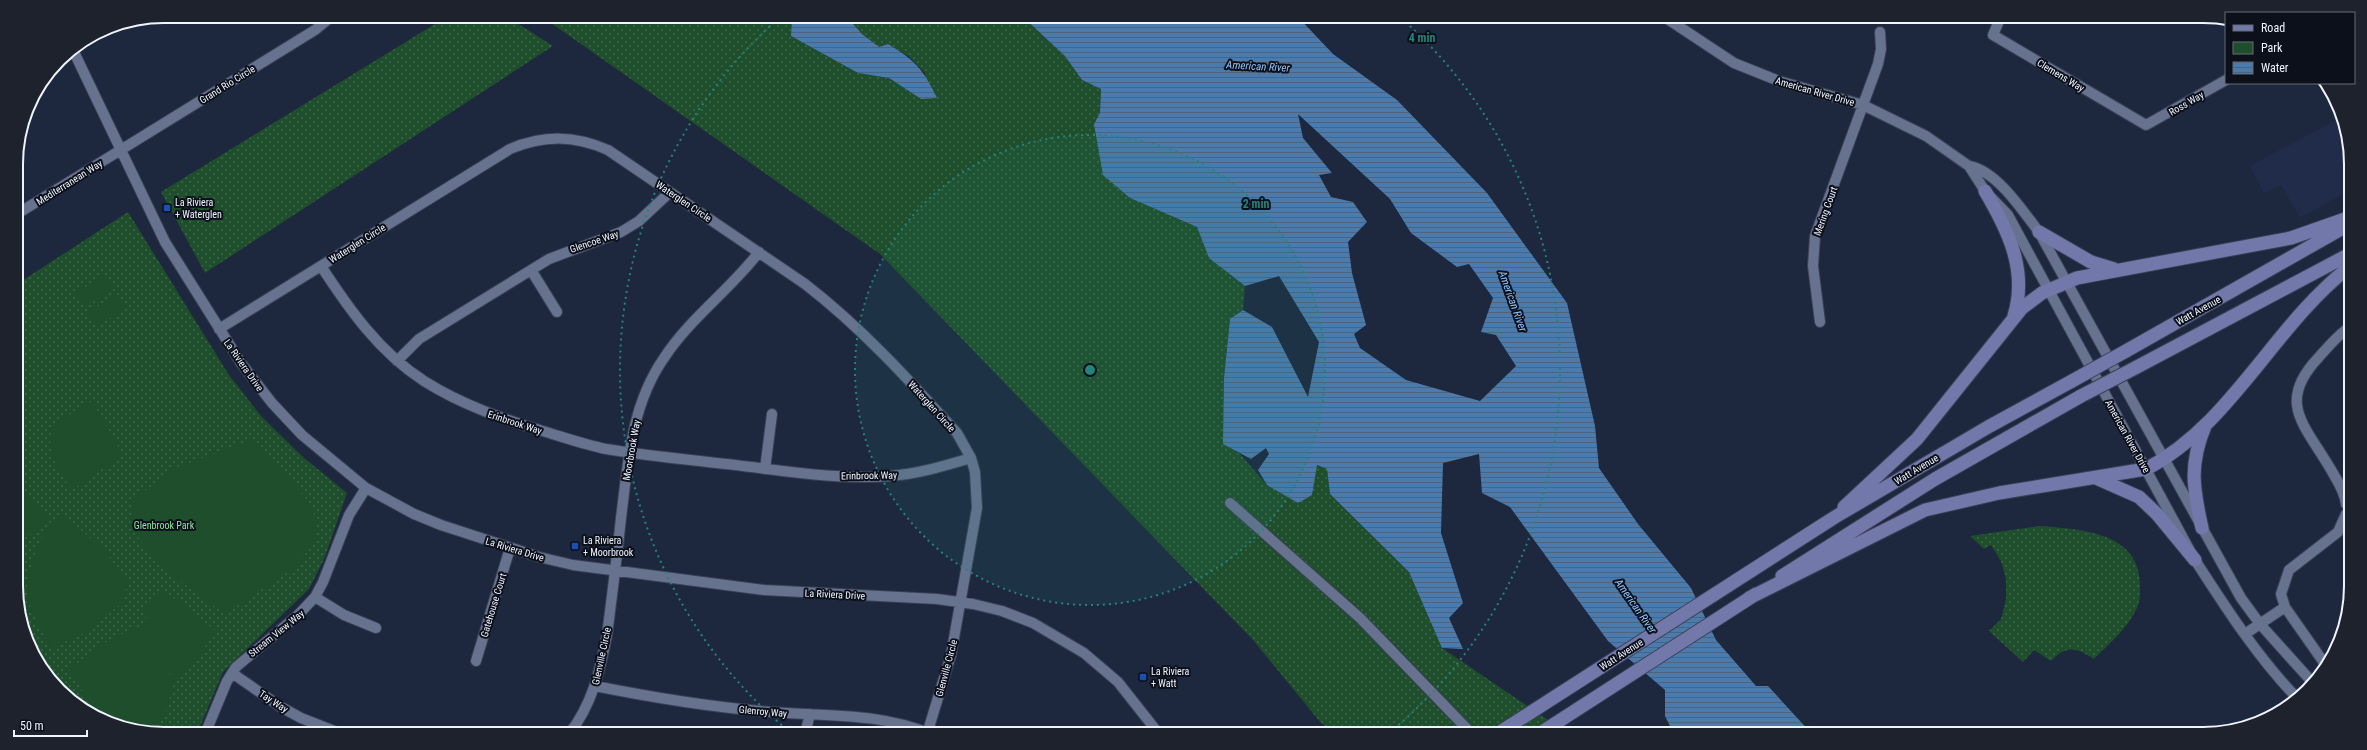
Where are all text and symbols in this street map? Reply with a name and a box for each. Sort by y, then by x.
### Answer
legend [2225,12,2355,84]
text: Road [2261,21,2285,35]
text: 4 min [1409,31,1435,45]
text: Park [2261,41,2283,55]
street label: Clemens Way [2035,57,2086,94]
water label: American River [1225,58,1291,75]
text: Water [2261,61,2289,75]
street label: Grand Rio Circle [198,63,257,106]
street label: American River Drive [1774,75,1856,108]
street label: Ross Way [2167,89,2205,118]
street label: Mediterranean Way [34,158,104,207]
street label: Waterglen Circle [654,179,714,224]
street label: Mering Court [1812,185,1839,237]
place label: La Riviera + Waterglen [175,197,222,220]
text: 2 min [1243,197,1269,211]
marker: La Riviera + Waterglen [162,203,172,213]
street label: Waterglen Circle [327,222,388,265]
street label: Glencoe Way [568,228,620,255]
water label: American River [1495,268,1530,334]
street label: Watt Avenue [2174,294,2223,327]
street label: La Riviera Drive [222,337,266,394]
centre of rings [1083,363,1097,377]
street label: Waterglen Circle [906,379,957,434]
street label: American River Drive [2103,398,2152,475]
street label: Erinbrook Way [486,409,543,436]
street label: Moorbrook Way [621,419,642,481]
street label: Watt Avenue [1892,452,1940,487]
street label: Erinbrook Way [841,470,897,481]
park label: Glenbrook Park [134,520,195,531]
street label: La Riviera Drive [484,535,546,564]
place label: La Riviera + Moorbrook [583,535,634,558]
marker: La Riviera + Moorbrook [570,541,580,551]
street label: Gatehouse Court [479,572,508,638]
water label: American River [1611,576,1660,637]
street label: La Riviera Drive [804,587,866,602]
street label: Stream View Way [246,608,306,659]
street label: Glenville Circle [590,626,613,686]
street label: Watt Avenue [1598,636,1645,672]
street label: Glenville Circle [934,638,959,698]
place label: La Riviera + Watt [1151,666,1190,689]
marker: La Riviera + Watt [1138,672,1148,682]
street label: Tay Way [257,688,290,715]
street label: Glenroy Way [738,704,788,719]
scale bar [14,712,87,738]
text: 50 m [20,719,44,733]

